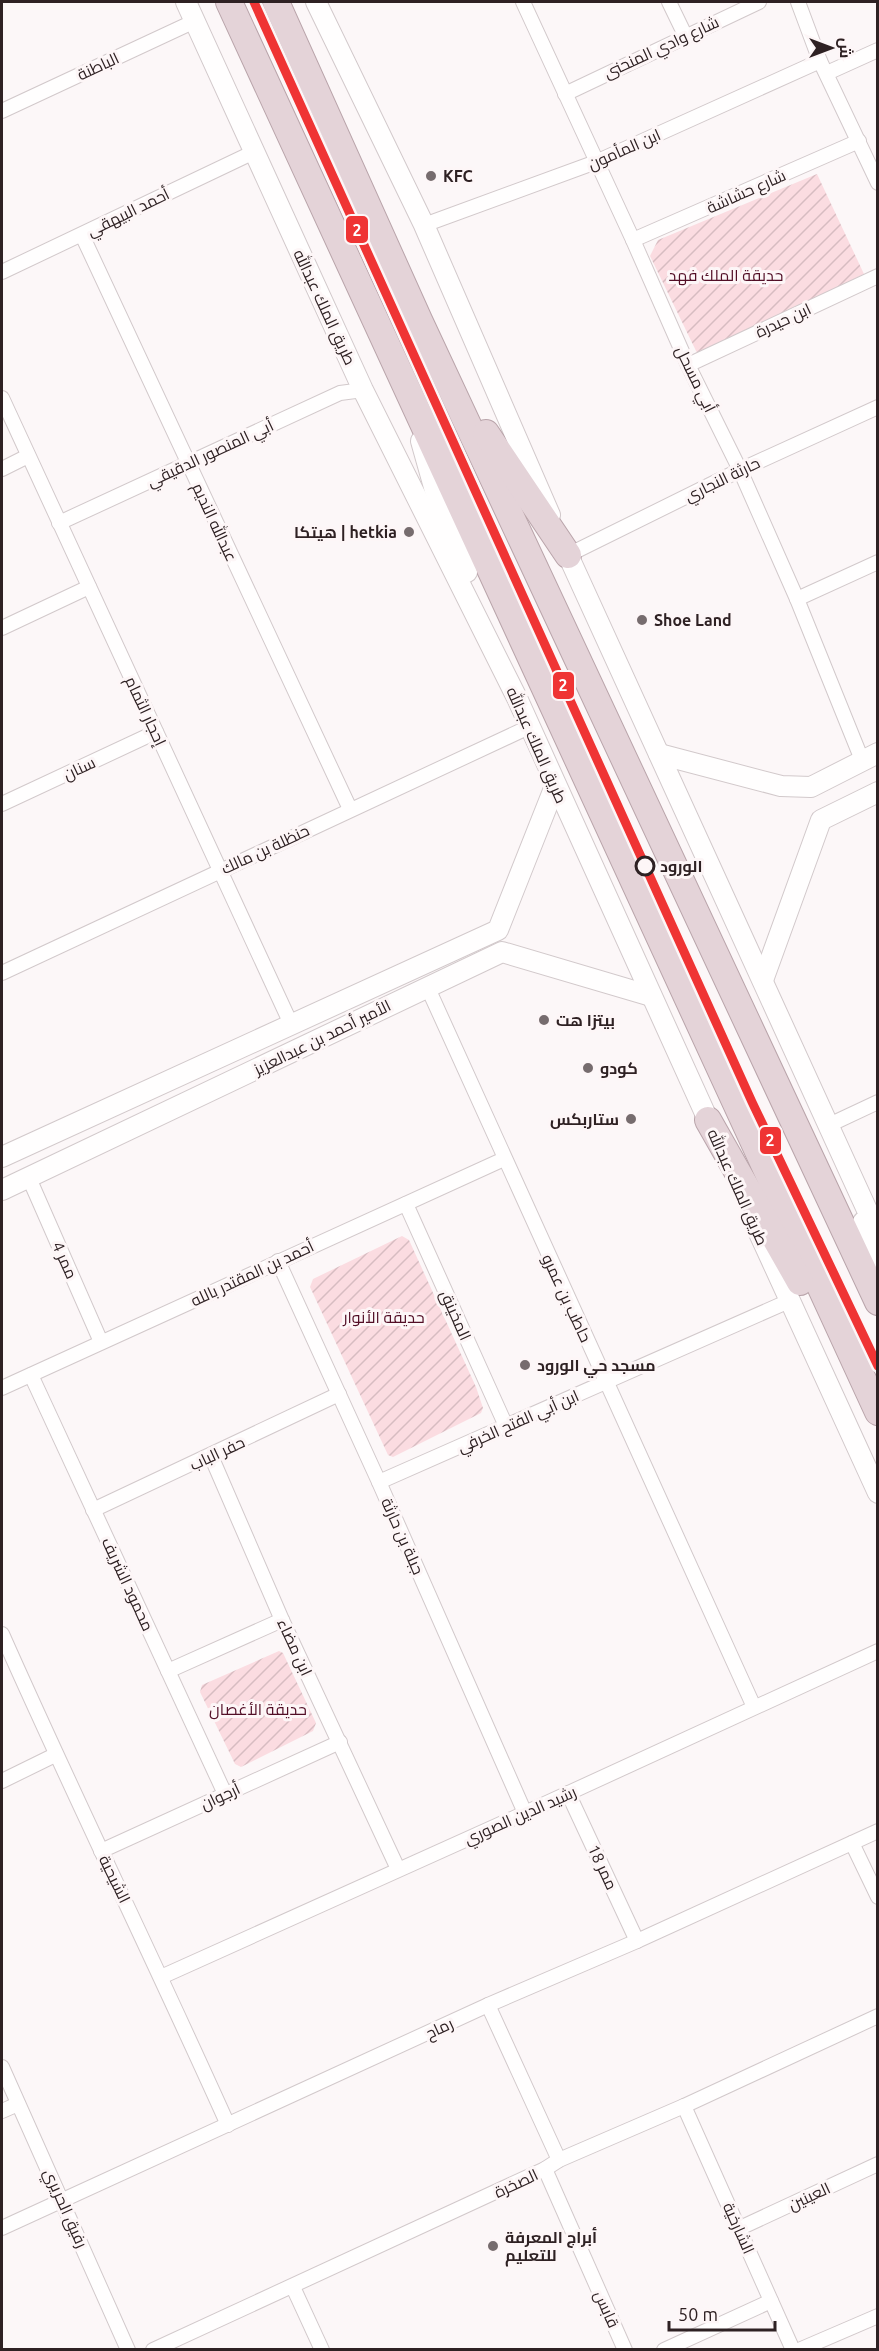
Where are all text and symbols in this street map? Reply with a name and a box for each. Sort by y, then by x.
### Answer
street label: شارع وادي المنحنى [601,12,724,86]
north arrow [801,18,861,78]
text: ش [836,38,855,58]
street label: الباطنة [74,49,122,84]
street label: ابن المأمون [585,125,664,175]
street label: شارع حشاشة [704,166,789,219]
place label: KFC [443,167,473,185]
marker: KFC [424,169,438,183]
street label: أحمد البيهقي [84,184,174,244]
line badge: 2 [345,215,369,244]
text: 2 [352,221,362,239]
street label: طريق الملك عبدالله [289,246,361,368]
park label: حديقة الملك فهد [669,266,783,286]
street label: ابن حيدرة [752,299,814,342]
street label: أبي مسحل [668,343,720,417]
street label: أبي المنصور الدقيقي [144,416,278,495]
street label: حارثة النجاري [682,453,765,509]
street label: عبدالله النديم [186,480,242,565]
place label: هيتكا | hetkia [294,523,397,541]
marker: هيتكا | hetkia [402,525,416,539]
place label: Shoe Land [654,611,732,629]
marker: Shoe Land [635,613,649,627]
line badge: 2 [552,671,575,700]
street label: إحجار الثمام [119,673,170,750]
text: 2 [558,676,568,694]
street label: طريق الملك عبدالله [501,684,572,807]
street label: سنان [60,753,99,785]
street label: حنظلة بن مالك [218,821,313,879]
marker: الورود [635,856,655,876]
place label: الورود [660,857,702,876]
street label: الأمير أحمد بن عبدالعزيز [250,996,394,1080]
place label: بيتزا هت [556,1011,615,1030]
marker: بيتزا هت [537,1013,551,1027]
place label: كودو [600,1059,638,1078]
marker: كودو [581,1061,595,1075]
place label: ستاربكس [550,1110,619,1129]
marker: ستاربكس [624,1112,638,1126]
street label: طريق الملك عبدالله [702,1126,773,1249]
line badge: 2 [759,1126,782,1155]
text: 2 [765,1131,775,1149]
street label: أحمد بن المقتدر بالله [188,1237,317,1311]
street label: ممر 4 [48,1239,81,1282]
street label: حاطب بن عمرو [537,1251,595,1346]
street label: المخينق [435,1287,475,1344]
park label: حديقة الأنوار [342,1308,425,1327]
place label: مسجد حي الورود [537,1356,656,1378]
marker: مسجد حي الورود [518,1358,532,1372]
street label: ابن أبي الفتح الخرفي [455,1386,584,1460]
street label: حفر الباب [187,1433,248,1474]
street label: جبلة بن حارثة [376,1495,428,1578]
street label: محمود الشريف [98,1535,157,1634]
street label: ابن مضاء [272,1616,316,1679]
park label: حديقة الأغصان [209,1700,307,1720]
street label: أرجوان [197,1779,244,1815]
street label: رشيد الدين الصوري [461,1782,581,1852]
street label: ممر 18 [584,1842,621,1893]
street label: الشيحية [95,1852,134,1906]
street label: رماح [422,2014,457,2045]
street label: الصخرة [491,2165,541,2202]
street label: رفيق الحريري [36,2166,91,2252]
street label: العينين [785,2179,834,2215]
street label: الشارخية [719,2200,758,2257]
place label: أبراج المعرفة للتعليم [505,2227,597,2267]
marker: أبراج المعرفة للتعليم [486,2239,500,2253]
street label: قابس [589,2288,623,2331]
scale bar [669,2294,776,2332]
text: 50 m [678,2304,718,2324]

